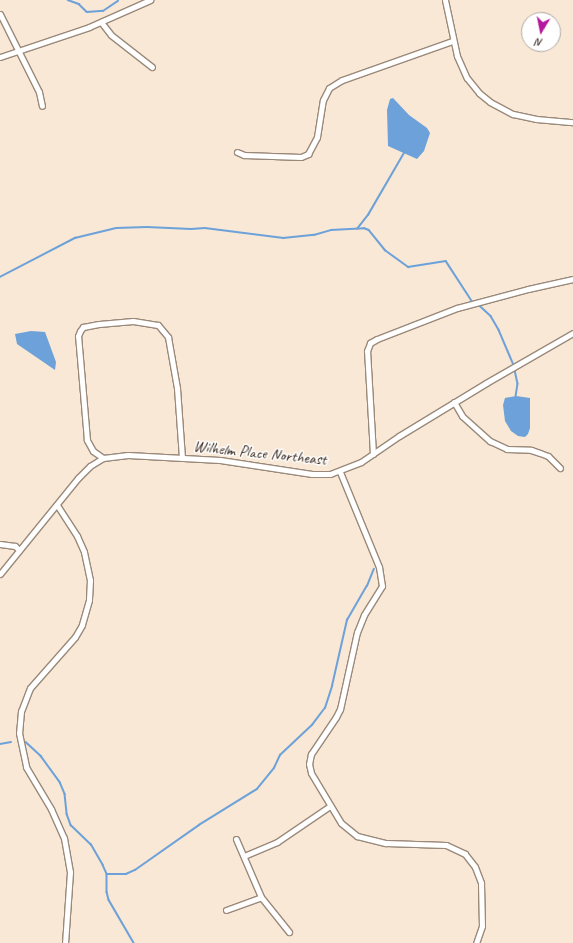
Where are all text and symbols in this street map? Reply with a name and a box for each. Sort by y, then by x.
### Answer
north arrow [521,12,561,52]
text: N [535,35,544,50]
street label: Wilhelm Place Northeast [192,436,328,470]

